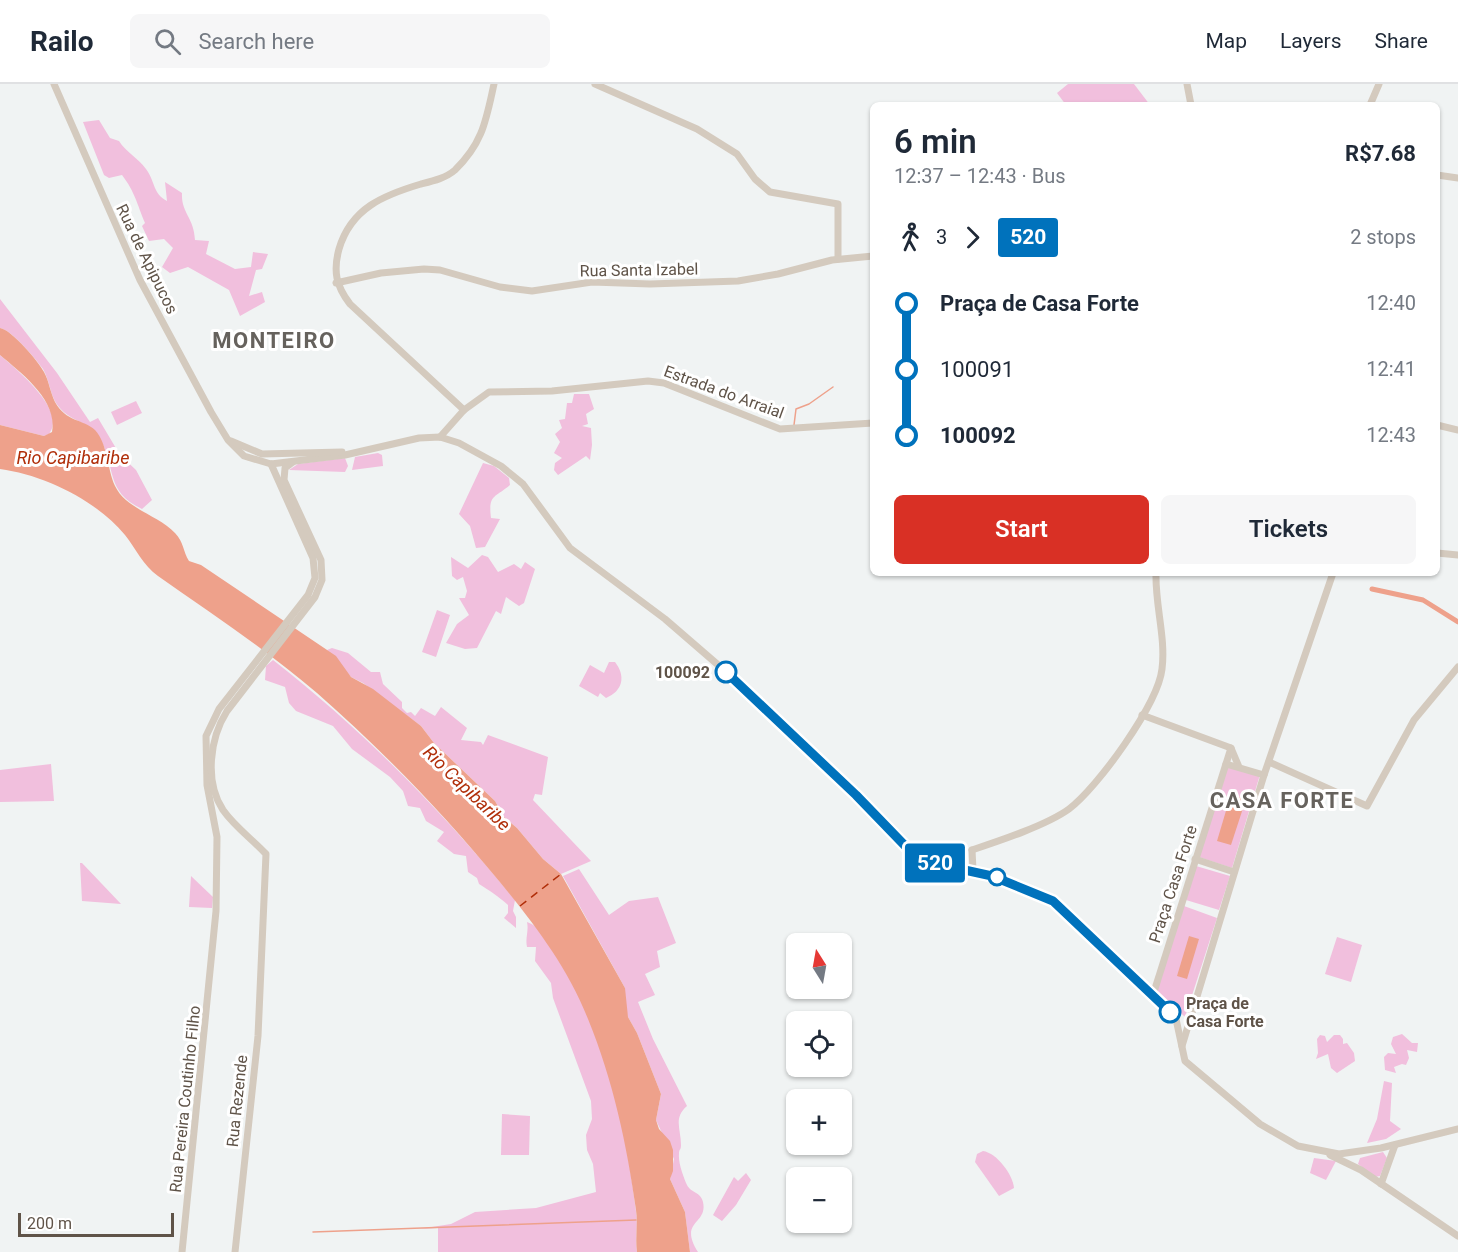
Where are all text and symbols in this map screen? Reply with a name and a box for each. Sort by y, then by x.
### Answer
search box [130,14,550,68]
text: Railo [30,25,94,58]
icon: search [151,25,184,58]
text: Search here [199,29,314,54]
text: Map [1205,29,1247,53]
text: Layers [1280,29,1341,53]
text: Share [1374,29,1428,53]
text: 6 min [894,122,977,161]
text: R$7.68 [1345,141,1416,166]
text: 12:37 – 12:43 · Bus [894,164,1066,188]
street label: Rua de Apipucos [112,201,182,317]
icon: walk [894,221,927,254]
icon: forward [956,221,989,254]
text: 3 [936,225,947,249]
text: 520 [1010,225,1046,249]
text: 2 stops [1350,225,1416,249]
street label: Rua Santa Izabel [580,259,698,281]
text: Praça de Casa Forte [940,291,1139,316]
text: 12:40 [1366,291,1416,315]
district label: MONTEIRO [212,328,336,353]
text: 100091 [940,357,1014,382]
text: 12:41 [1366,357,1416,381]
street label: Estrada do Arraial [661,361,787,423]
text: 100092 [940,423,1016,448]
text: 12:43 [1366,423,1416,447]
water label: Rio Capibaribe [17,447,129,468]
button: Start [894,495,1149,564]
button: Tickets [1161,495,1416,564]
marker: 100092 [715,661,737,683]
place label: 100092 [655,663,710,682]
water label: Rio Capibaribe [419,741,515,835]
district label: CASA FORTE [1210,788,1354,813]
street label: Praça Casa Forte [1145,823,1201,945]
line badge: 520 [900,844,970,882]
text: 520 [917,851,953,875]
unlabelled marker [988,868,1006,886]
north arrow [786,933,852,999]
map controls [786,933,852,1233]
place label: Praça de Casa Forte [1186,994,1264,1031]
marker: Praça de Casa Forte [1159,1001,1181,1023]
street label: Rua Pereira Coutinho Filho [166,1004,204,1194]
button: locate [786,1011,852,1077]
street label: Rua Rezende [223,1054,251,1148]
button: + [786,1089,852,1155]
button: − [786,1167,852,1233]
scale bar [18,1210,174,1238]
text: 200 m [27,1214,72,1233]

